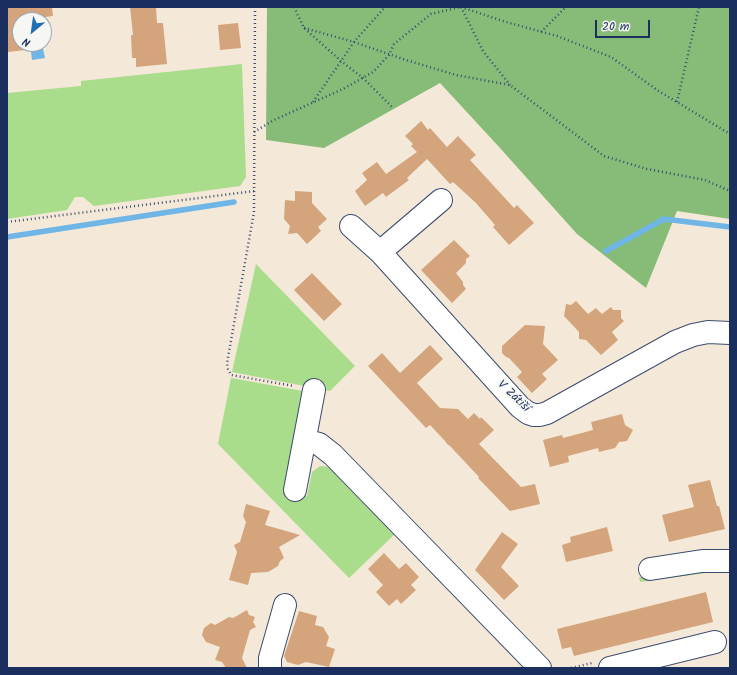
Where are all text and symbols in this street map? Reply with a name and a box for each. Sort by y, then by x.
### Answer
north arrow [12,12,52,52]
scale bar [597,12,652,38]
text: 20 m [602,17,629,36]
text: N [19,32,34,51]
street label: V Zátiší [494,378,532,416]

